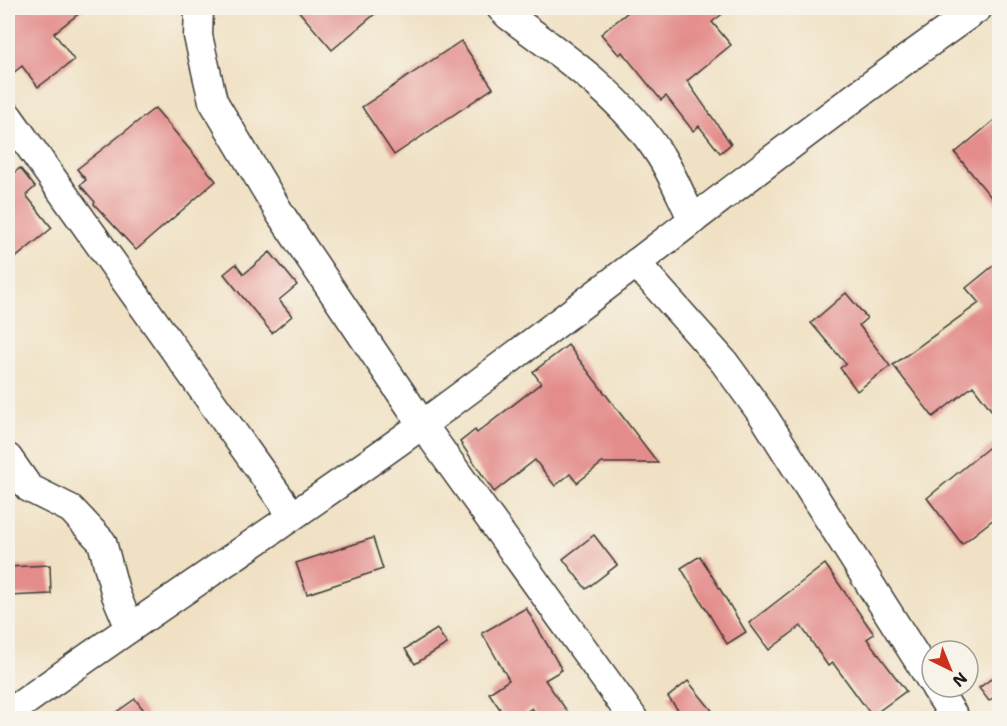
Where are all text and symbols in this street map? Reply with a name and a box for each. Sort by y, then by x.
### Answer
north arrow [920,639,980,699]
text: N [948,668,972,692]

